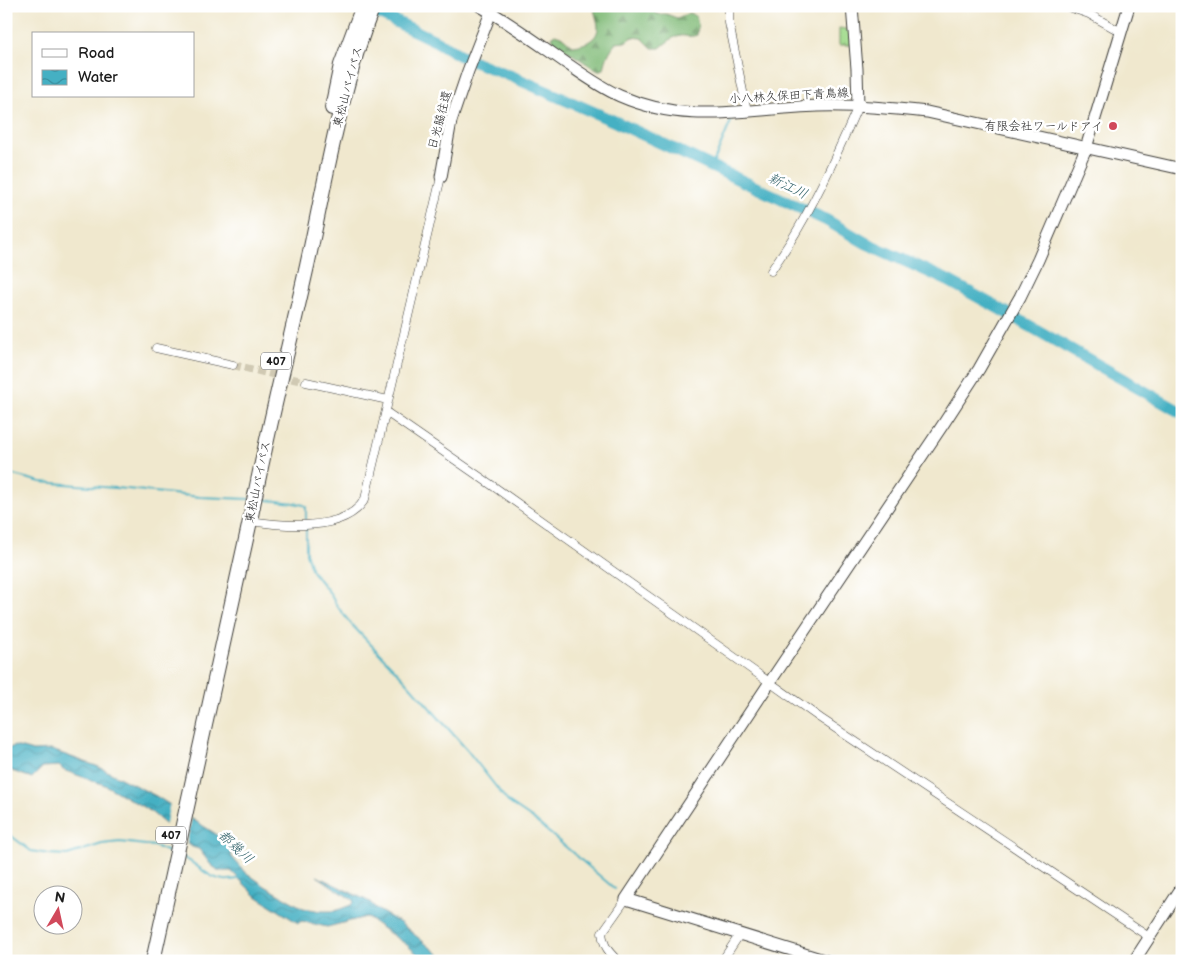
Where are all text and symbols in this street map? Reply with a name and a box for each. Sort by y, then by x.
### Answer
legend [32,32,195,98]
text: Road [78,44,114,63]
street label: 東松山バイパス [330,45,366,129]
text: Water [78,68,118,87]
street label: 小八林久保田下青鳥線 [729,85,849,107]
street label: 日光脇往還 [425,89,455,151]
place label: 有限会社ワールドアイ [984,119,1103,134]
marker: 有限会社ワールドアイ [1107,120,1119,132]
water label: 新江川 [765,169,811,203]
road number: 407 [261,352,291,370]
street label: 東松山バイパス [242,439,274,525]
road number: 407 [156,826,186,844]
water label: 都幾川 [215,826,257,868]
north arrow [32,884,82,934]
text: N [53,888,66,907]

